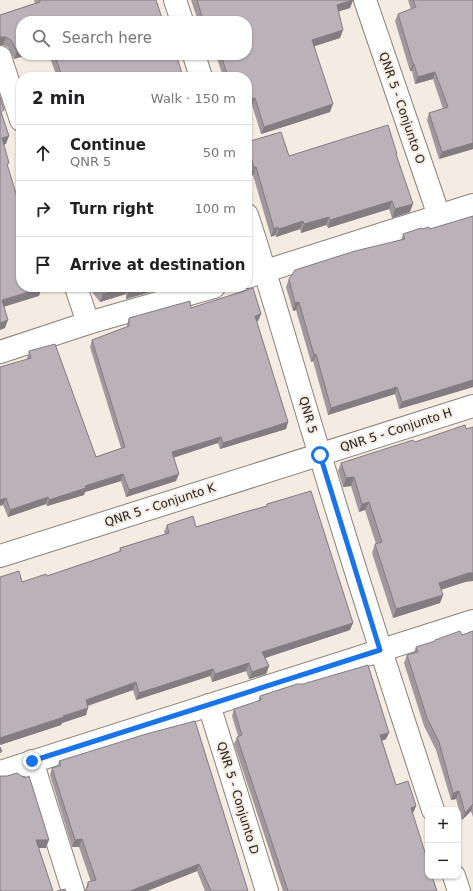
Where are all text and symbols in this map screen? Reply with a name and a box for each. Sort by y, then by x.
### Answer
search box [16,16,252,60]
icon: search [30,27,52,49]
text: Search here [62,29,152,47]
street label: QNR 5 - Conjunto O [376,50,428,166]
text: 2 min [32,88,85,108]
text: Walk · 150 m [151,91,236,106]
text: Continue [70,136,146,154]
icon: ahead [32,142,54,164]
text: 50 m [203,145,236,160]
text: QNR 5 [70,154,111,169]
icon: right [32,198,54,220]
text: Turn right [70,200,154,218]
text: 100 m [194,201,236,216]
icon: arrive [32,254,54,276]
text: Arrive at destination [70,256,245,274]
street label: QNR 5 [296,395,320,435]
street label: QNR 5 - Conjunto H [338,405,454,455]
route start [311,446,329,464]
street label: QNR 5 - Conjunto K [103,480,218,530]
street label: QNR 5 - Conjunto D [214,740,262,856]
route end [23,752,41,770]
map controls [425,807,461,879]
button: + [425,807,461,843]
button: − [425,843,461,879]

